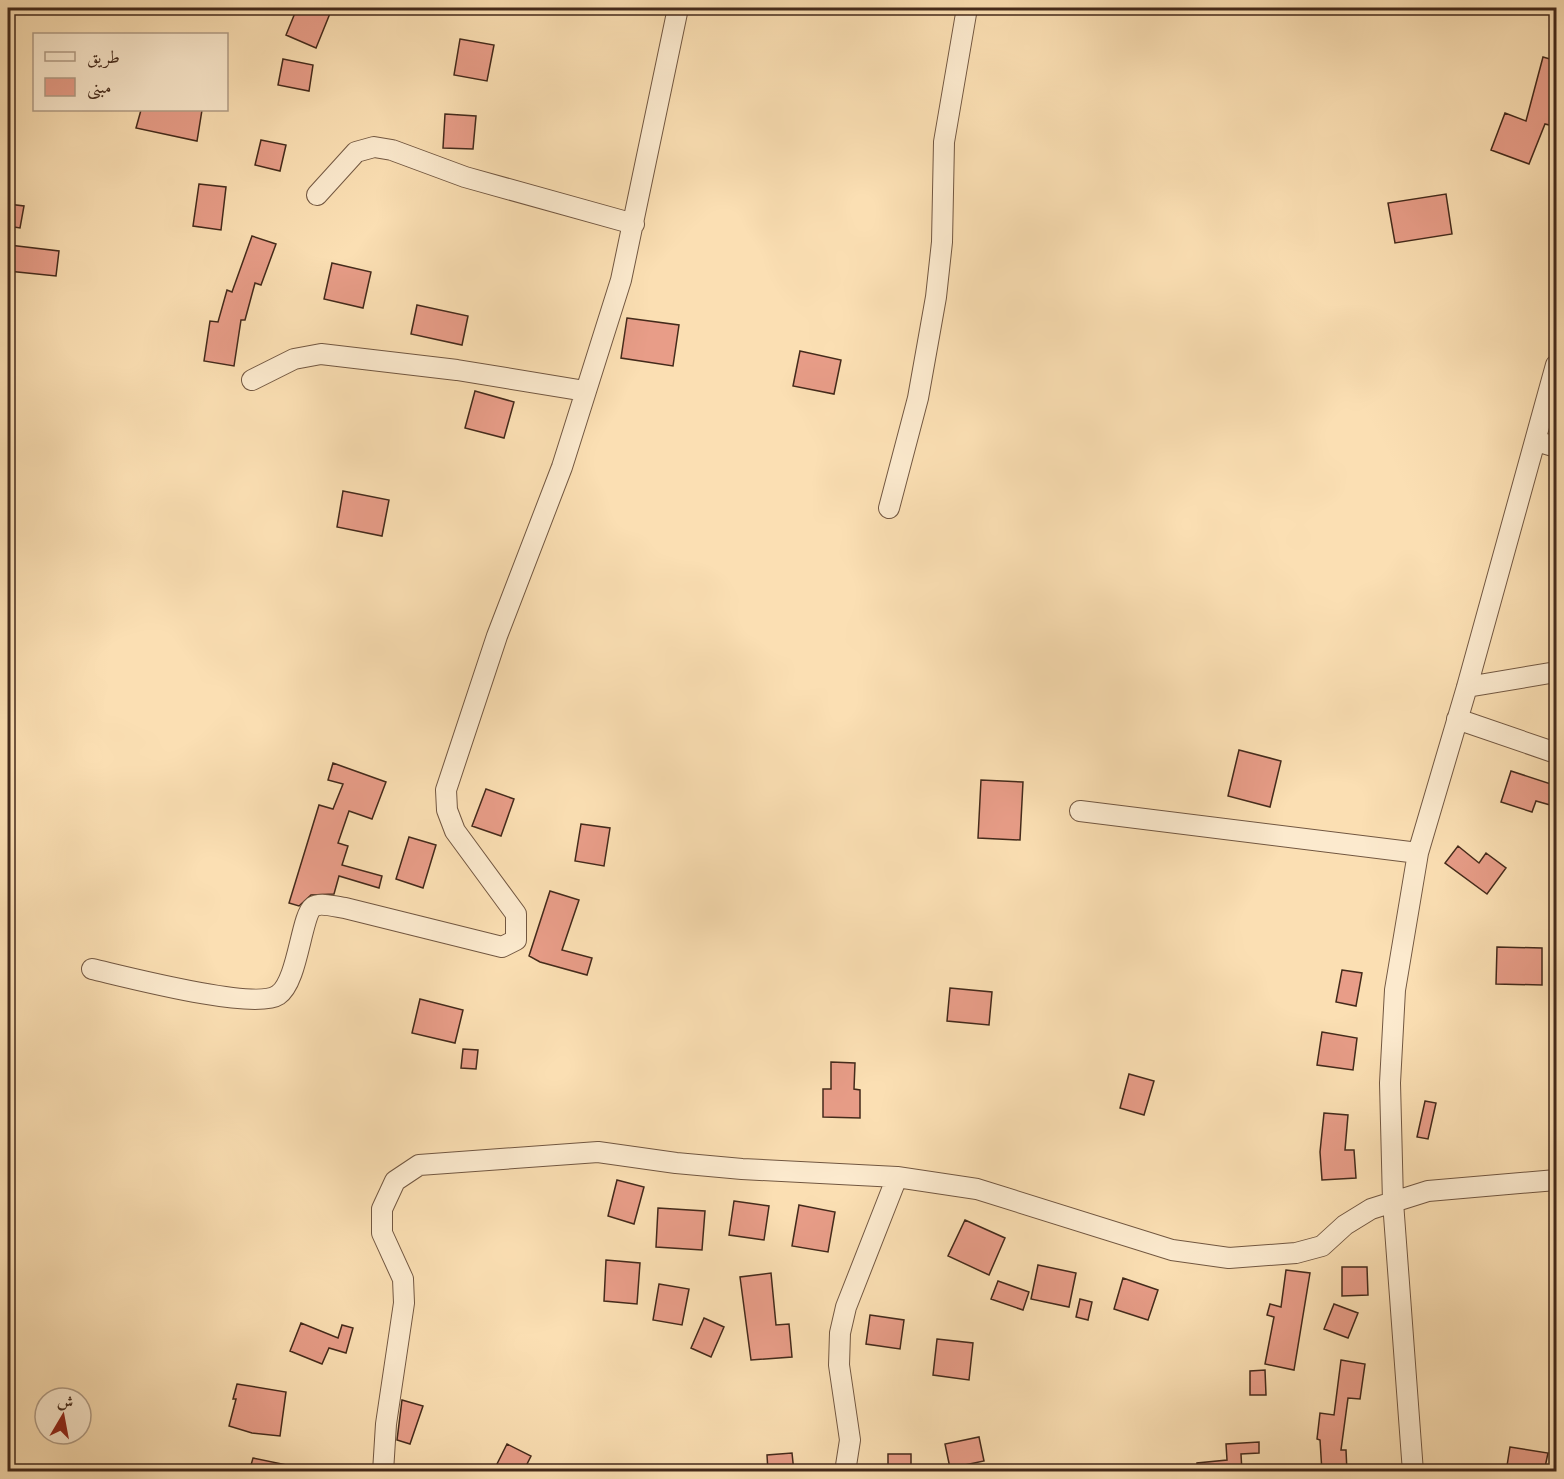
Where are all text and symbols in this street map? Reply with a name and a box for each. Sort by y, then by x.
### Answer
legend [33,33,228,111]
text: طريق [87,49,120,69]
text: مبنى [87,79,112,100]
north arrow [33,1386,93,1446]
text: ش [56,1394,74,1412]

